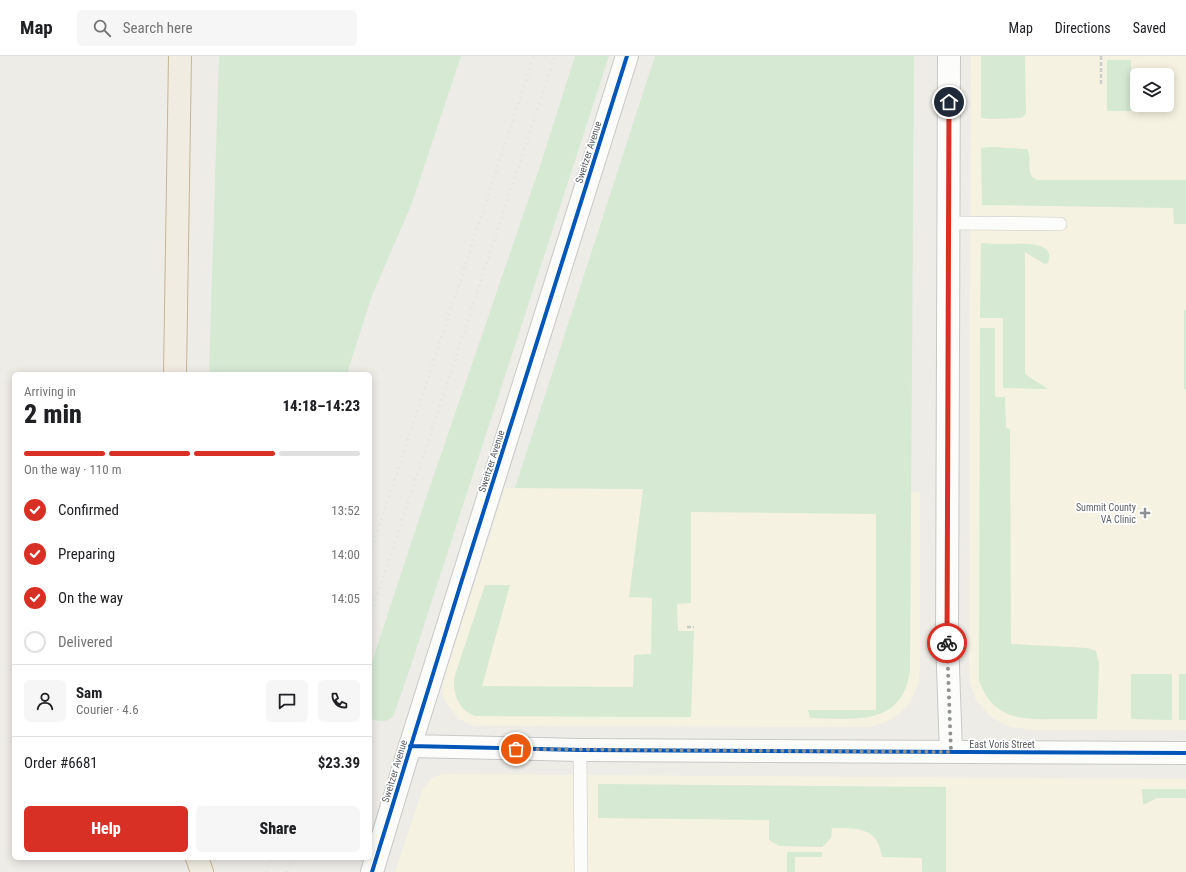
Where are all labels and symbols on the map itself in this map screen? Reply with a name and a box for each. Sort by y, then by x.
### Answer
pin [932,85,966,119]
street label: Sweitzer Avenue [573,119,604,185]
street label: Sweitzer Avenue [476,428,507,494]
place label: Summit County VA Clinic [1076,502,1136,525]
marker: Summit County VA Clinic [1139,507,1151,519]
courier [927,623,967,663]
pin [499,732,533,766]
street label: Sweitzer Avenue [380,738,409,804]
street label: East Voris Street [969,739,1035,750]

